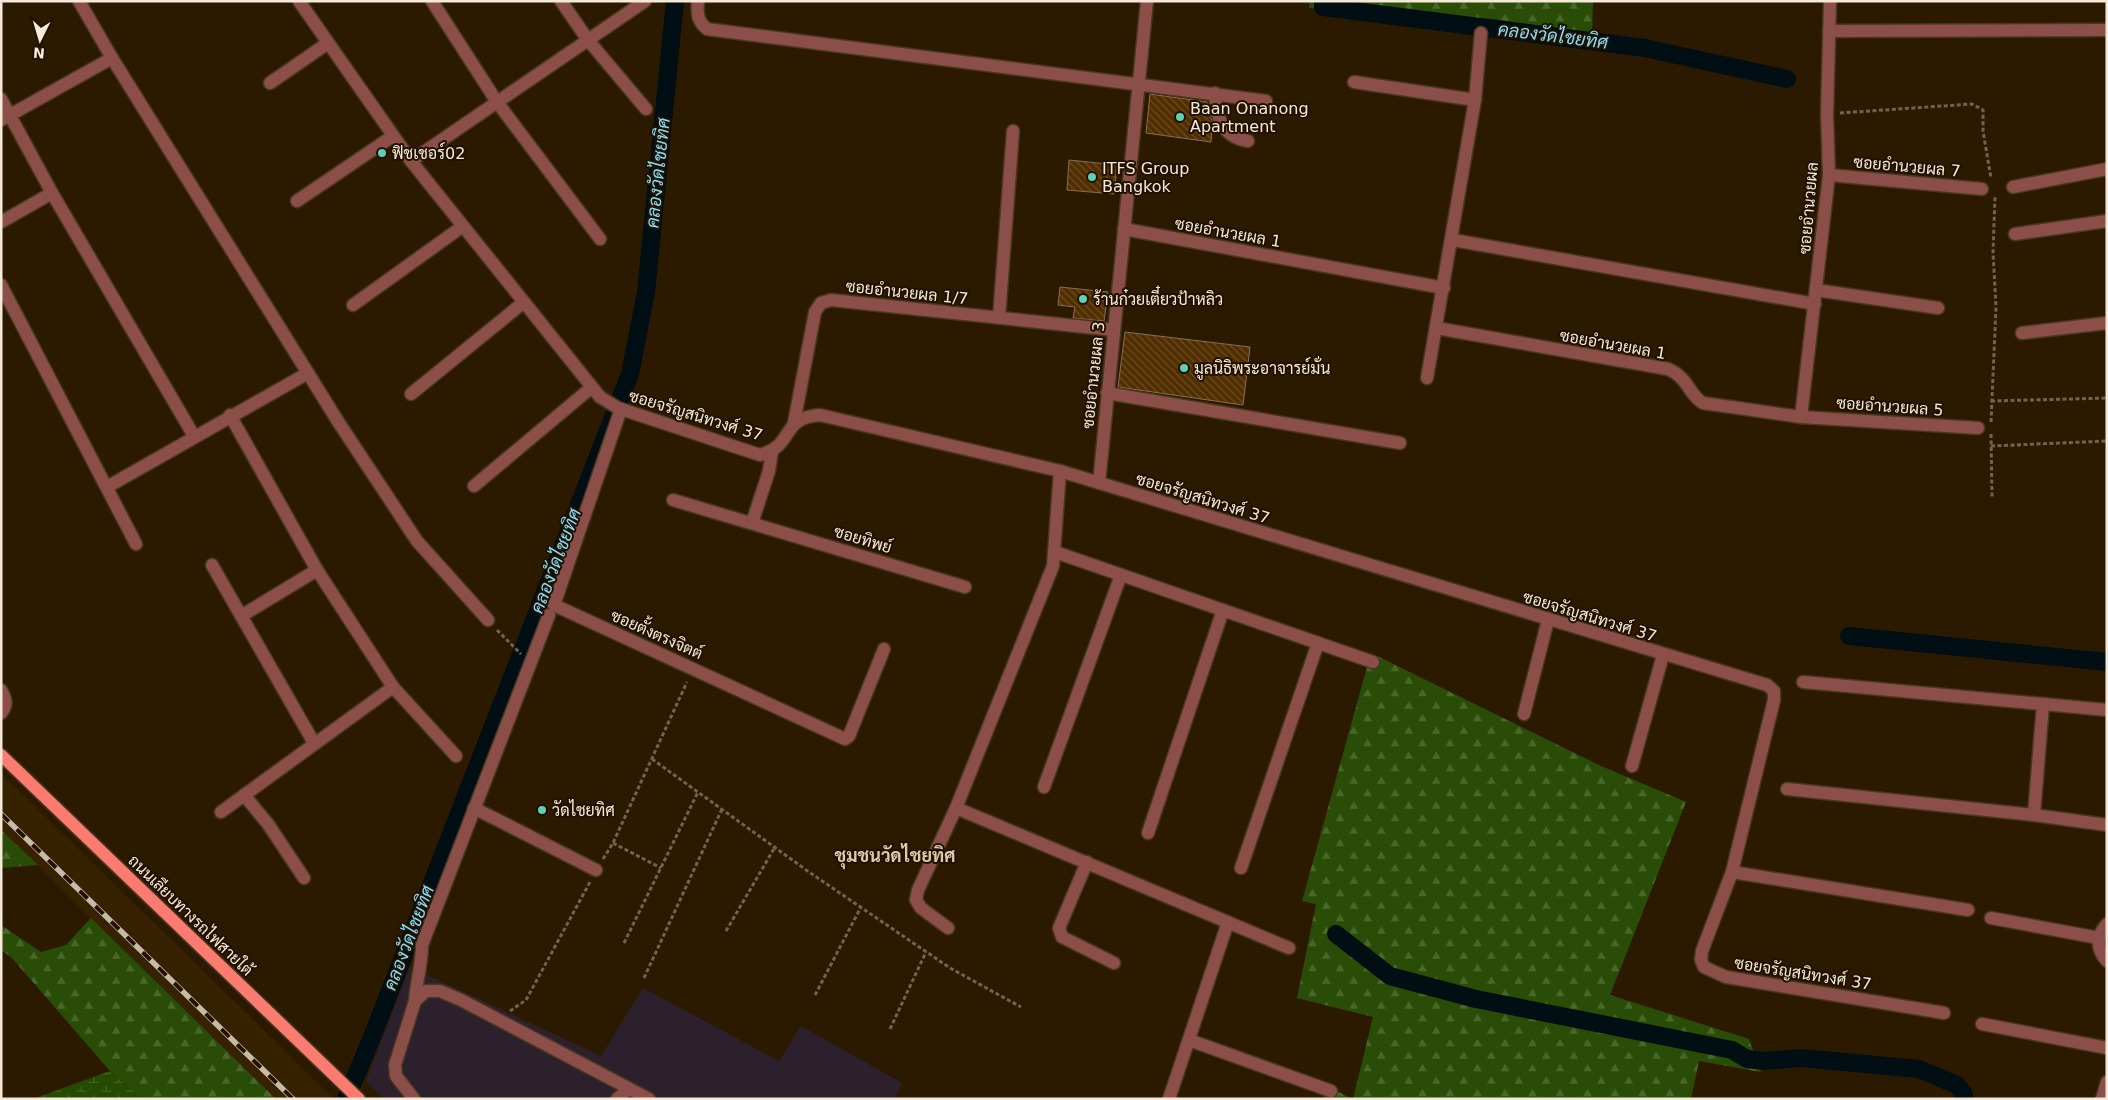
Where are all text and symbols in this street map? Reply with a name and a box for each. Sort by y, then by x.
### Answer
north arrow [15,15,65,65]
water label: คลองวัดไชยทิศ [1497,16,1610,53]
text: N [32,44,45,61]
place label: Baan Onanong Apartment [1190,99,1309,136]
marker: Baan Onanong Apartment [1174,111,1186,123]
water label: คลองวัดไชยทิศ [639,116,674,229]
place label: ฟิชเชอร์02 [392,141,465,163]
marker: ฟิชเชอร์02 [376,147,388,159]
street label: ซอยอำนวยผล 7 [1853,152,1961,181]
place label: ITFS Group Bangkok [1102,159,1189,196]
street label: ซอยอำนวยผล [1795,161,1822,255]
marker: ITFS Group Bangkok [1086,171,1098,183]
street label: ซอยอำนวยผล 1 [1173,214,1283,251]
street label: ซอยอำนวยผล 1/7 [845,277,969,308]
place label: ร้านก๋วยเตี๋ยวป้าหลิว [1093,285,1223,309]
marker: ร้านก๋วยเตี๋ยวป้าหลิว [1077,293,1089,305]
street label: ซอยอำนวยผล 3 [1078,321,1109,430]
street label: ซอยอำนวยผล 1 [1558,326,1668,363]
place label: มูลนิธิพระอาจารย์มั่น [1194,355,1331,380]
marker: มูลนิธิพระอาจารย์มั่น [1178,362,1190,374]
street label: ซอยจรัญสนิทวงศ์ 37 [627,383,766,445]
street label: ซอยอำนวยผล 5 [1836,393,1944,420]
street label: ซอยจรัญสนิทวงศ์ 37 [1134,466,1273,528]
water label: คลองวัดไชยทิศ [524,504,585,616]
street label: ซอยทิพย์ [832,519,895,557]
street label: ซอยจรัญสนิทวงศ์ 37 [1521,584,1660,646]
street label: ซอยตั้งตรงจิตต์ [608,602,707,663]
place label: วัดไชยทิศ [552,799,615,820]
marker: วัดไชยทิศ [536,804,548,816]
district label: ชุมชนวัดไชยทิศ [835,843,955,870]
street label: ถนนเลียบทางรถไฟสายใต้ [124,850,259,980]
water label: คลองวัดไชยทิศ [377,881,438,993]
street label: ซอยจรัญสนิทวงศ์ 37 [1733,950,1873,994]

